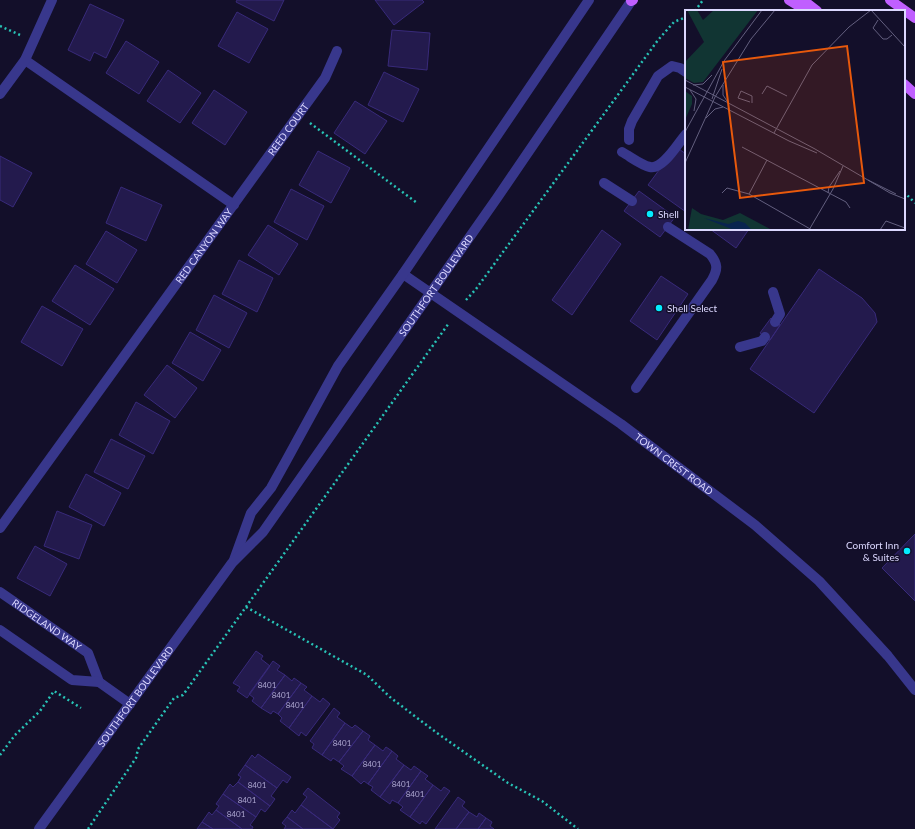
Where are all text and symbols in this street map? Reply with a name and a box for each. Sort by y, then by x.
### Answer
inset map [685,10,905,230]
street label: REED COURT [265,100,311,158]
street label: RED CANYON WAY [173,205,235,286]
place label: Shell [658,208,679,220]
marker: Shell [645,209,655,219]
street label: SOUTHFORT BOULEVARD [396,231,476,338]
place label: Shell Select [667,302,718,314]
marker: Shell Select [654,303,664,313]
street label: TOWN CREST ROAD [633,431,716,498]
place label: Comfort Inn & Suites [846,539,899,563]
marker: Comfort Inn & Suites [902,546,912,556]
street label: RIDGELAND WAY [10,596,84,653]
street label: SOUTHFORT BOULEVARD [95,643,176,749]
house number: 8401 [258,680,277,690]
house number: 8401 [272,690,291,700]
house number: 8401 [286,700,305,710]
house number: 8401 [333,738,352,748]
house number: 8401 [363,759,382,769]
house number: 8401 [392,779,411,789]
house number: 8401 [248,780,267,790]
house number: 8401 [406,789,425,799]
house number: 8401 [238,795,257,805]
house number: 8401 [227,809,246,819]

